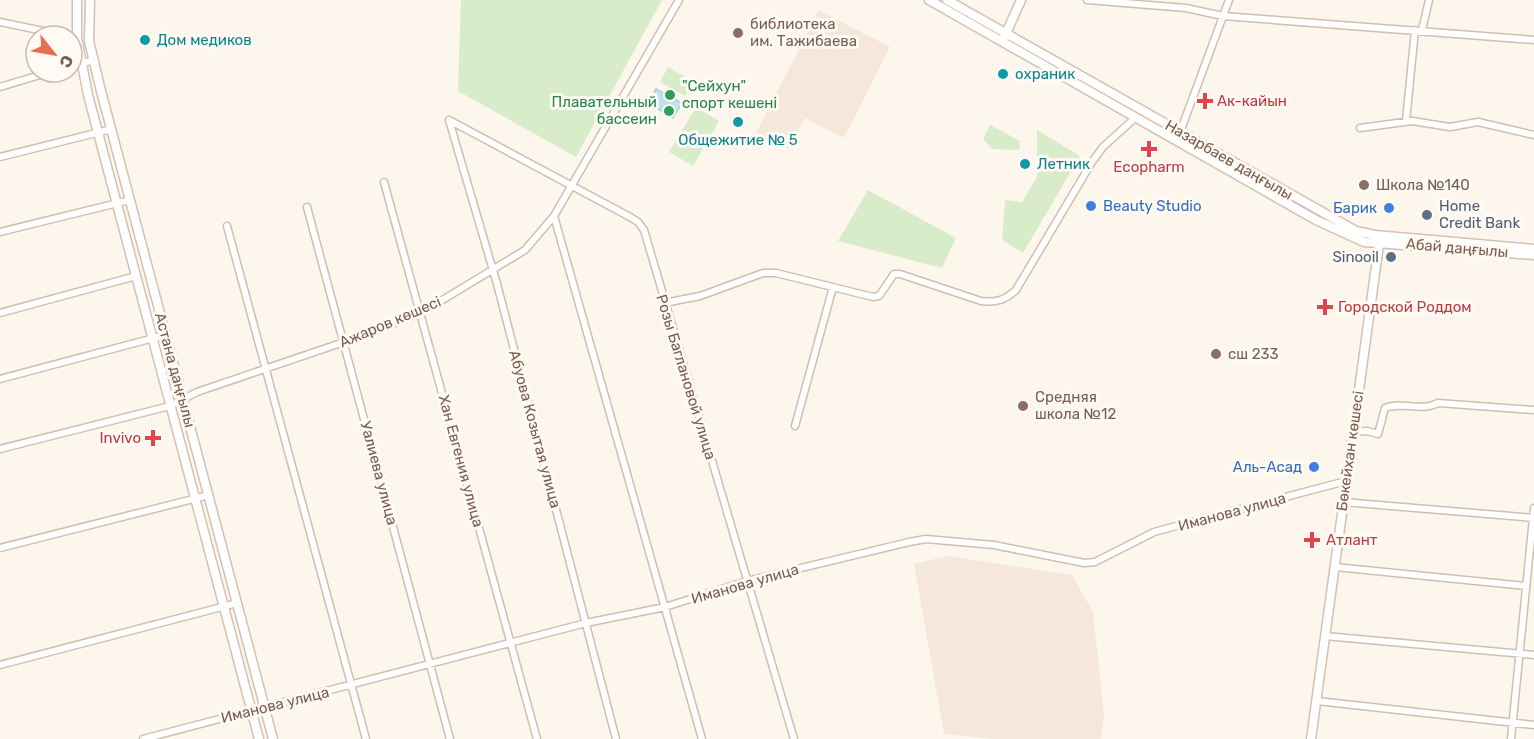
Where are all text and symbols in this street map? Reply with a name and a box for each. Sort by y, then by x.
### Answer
place label: библиотека им. Тажибаева [750,15,857,50]
north arrow [24,24,84,84]
marker: библиотека им. Тажибаева [731,26,745,40]
place label: Дом медиков [157,31,252,49]
marker: Дом медиков [138,33,152,47]
text: С [55,52,77,71]
place label: охраник [1015,65,1075,83]
marker: охраник [996,67,1010,81]
place label: "Сейхун" спорт кешені [682,77,777,112]
marker: "Сейхун" спорт кешені [663,88,677,102]
place label: Ак-кайын [1217,92,1287,110]
place label: Плавательный бассеин [551,93,657,128]
marker: Ак-кайын [1198,94,1212,108]
marker: Плавательный бассеин [662,104,676,118]
marker: Общежитие № 5 [731,115,745,129]
street label: Назарбаев даңғылы [1162,116,1296,204]
place label: Общежитие № 5 [678,131,798,149]
marker: Ecopharm [1142,142,1156,156]
place label: Летник [1037,155,1090,173]
marker: Летник [1018,157,1032,171]
place label: Ecopharm [1113,158,1185,176]
place label: Школа №140 [1376,176,1470,194]
marker: Школа №140 [1357,178,1371,192]
place label: Beauty Studio [1103,197,1202,215]
place label: Home Credit Bank [1439,197,1520,232]
marker: Beauty Studio [1084,199,1098,213]
place label: Барик [1333,199,1377,217]
marker: Барик [1382,201,1396,215]
marker: Home Credit Bank [1420,208,1434,222]
street label: Абай даңғылы [1405,235,1509,261]
place label: Sinooil [1332,248,1379,266]
marker: Sinooil [1384,250,1398,264]
street label: Ажаров көшесі [336,292,444,352]
street label: Розы Баглановой улица [652,292,720,462]
marker: Городской Роддом [1316,298,1334,316]
place label: Городской Роддом [1338,298,1472,316]
street label: Астана даңғылы [151,311,199,429]
place label: сш 233 [1228,345,1279,363]
marker: сш 233 [1209,347,1223,361]
street label: Абуова Козытая улица [505,348,565,510]
place label: Средняя школа №12 [1035,388,1116,423]
street label: Бөкейхан көшесі [1333,390,1367,512]
street label: Хан Евгения улица [435,393,487,529]
marker: Средняя школа №12 [1016,399,1030,413]
street label: Уалиева улица [356,419,402,527]
place label: Invivo [99,429,141,447]
marker: Invivo [146,431,160,445]
place label: Аль-Асад [1233,458,1302,476]
marker: Аль-Асад [1307,460,1321,474]
street label: Иманова улица [1176,489,1288,535]
marker: Атлант [1303,531,1321,549]
place label: Атлант [1326,531,1378,549]
street label: Иманова улица [689,560,801,608]
street label: Иманова улица [219,683,331,727]

